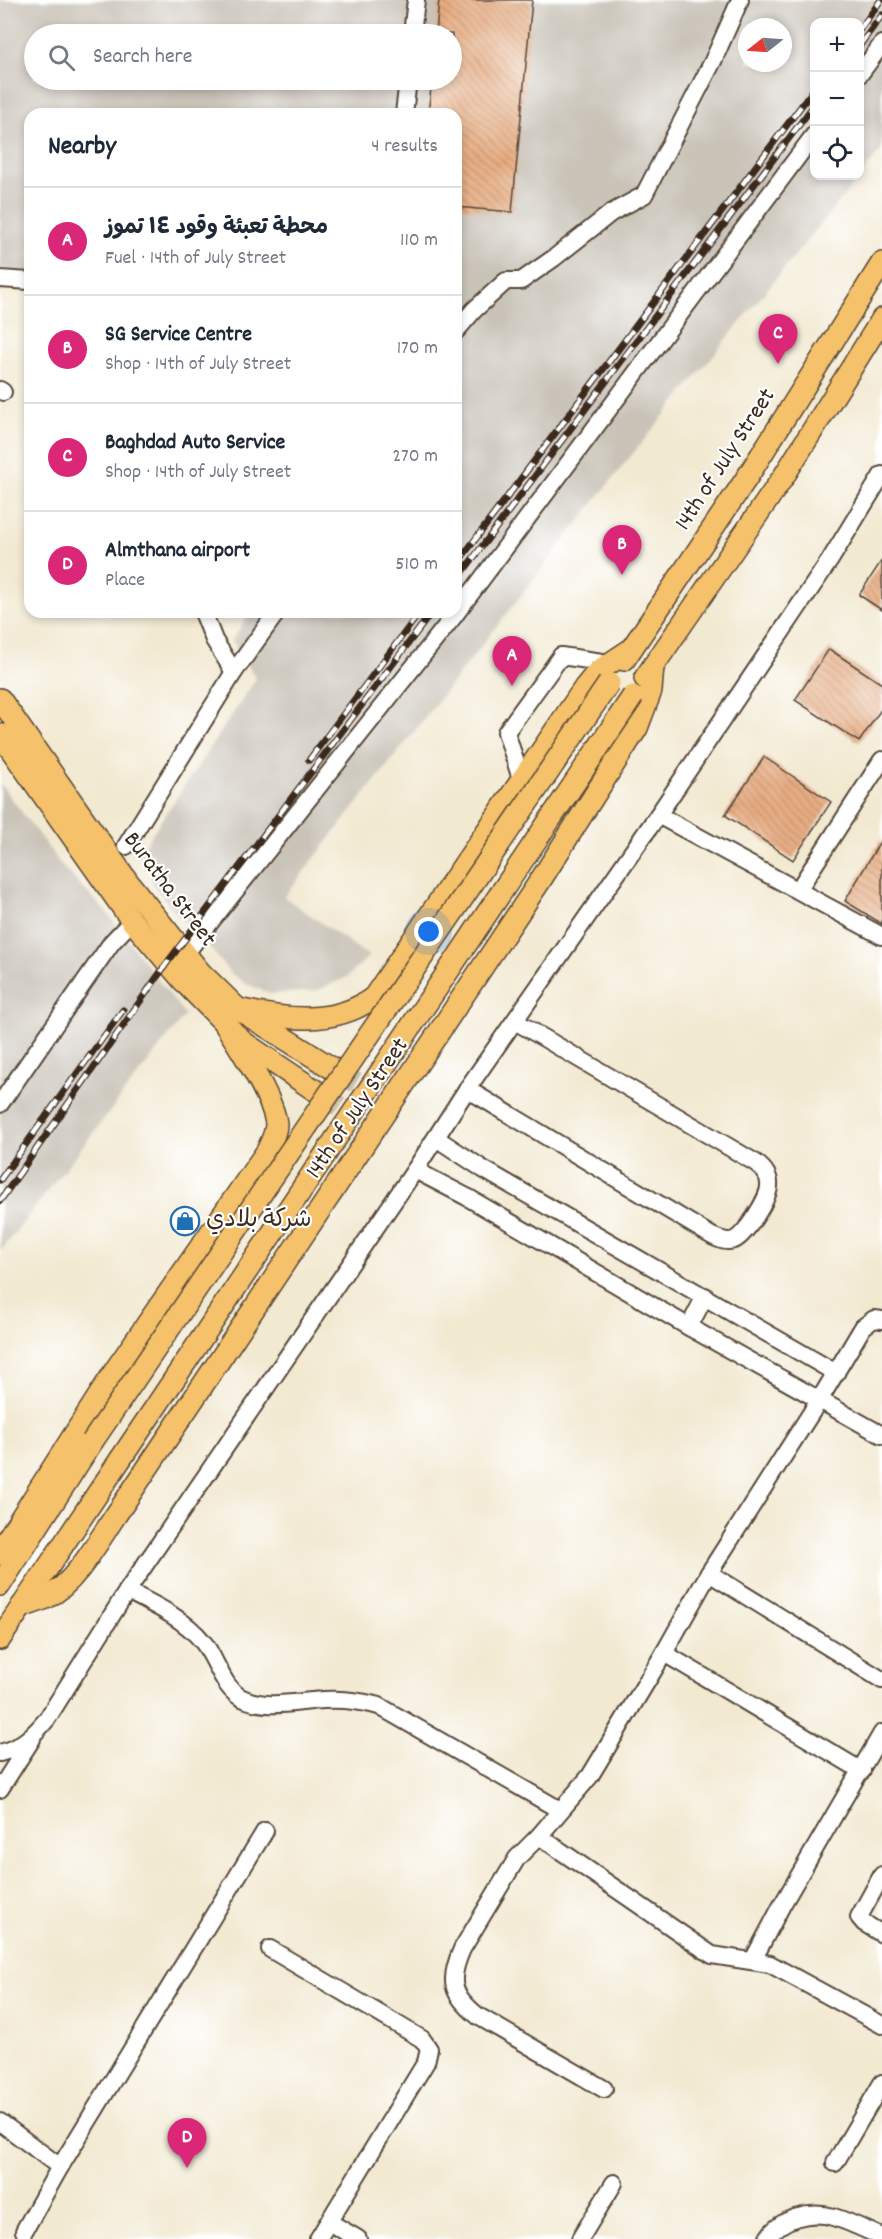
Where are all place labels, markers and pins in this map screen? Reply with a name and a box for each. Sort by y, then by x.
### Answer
pin: C [758,314,798,364]
pin: B [602,526,642,575]
pin: A [492,636,532,686]
place label: شركة بلادي [206,1204,312,1238]
shop icon: شركة بلادي [169,1205,201,1237]
pin: D [168,2118,207,2168]

